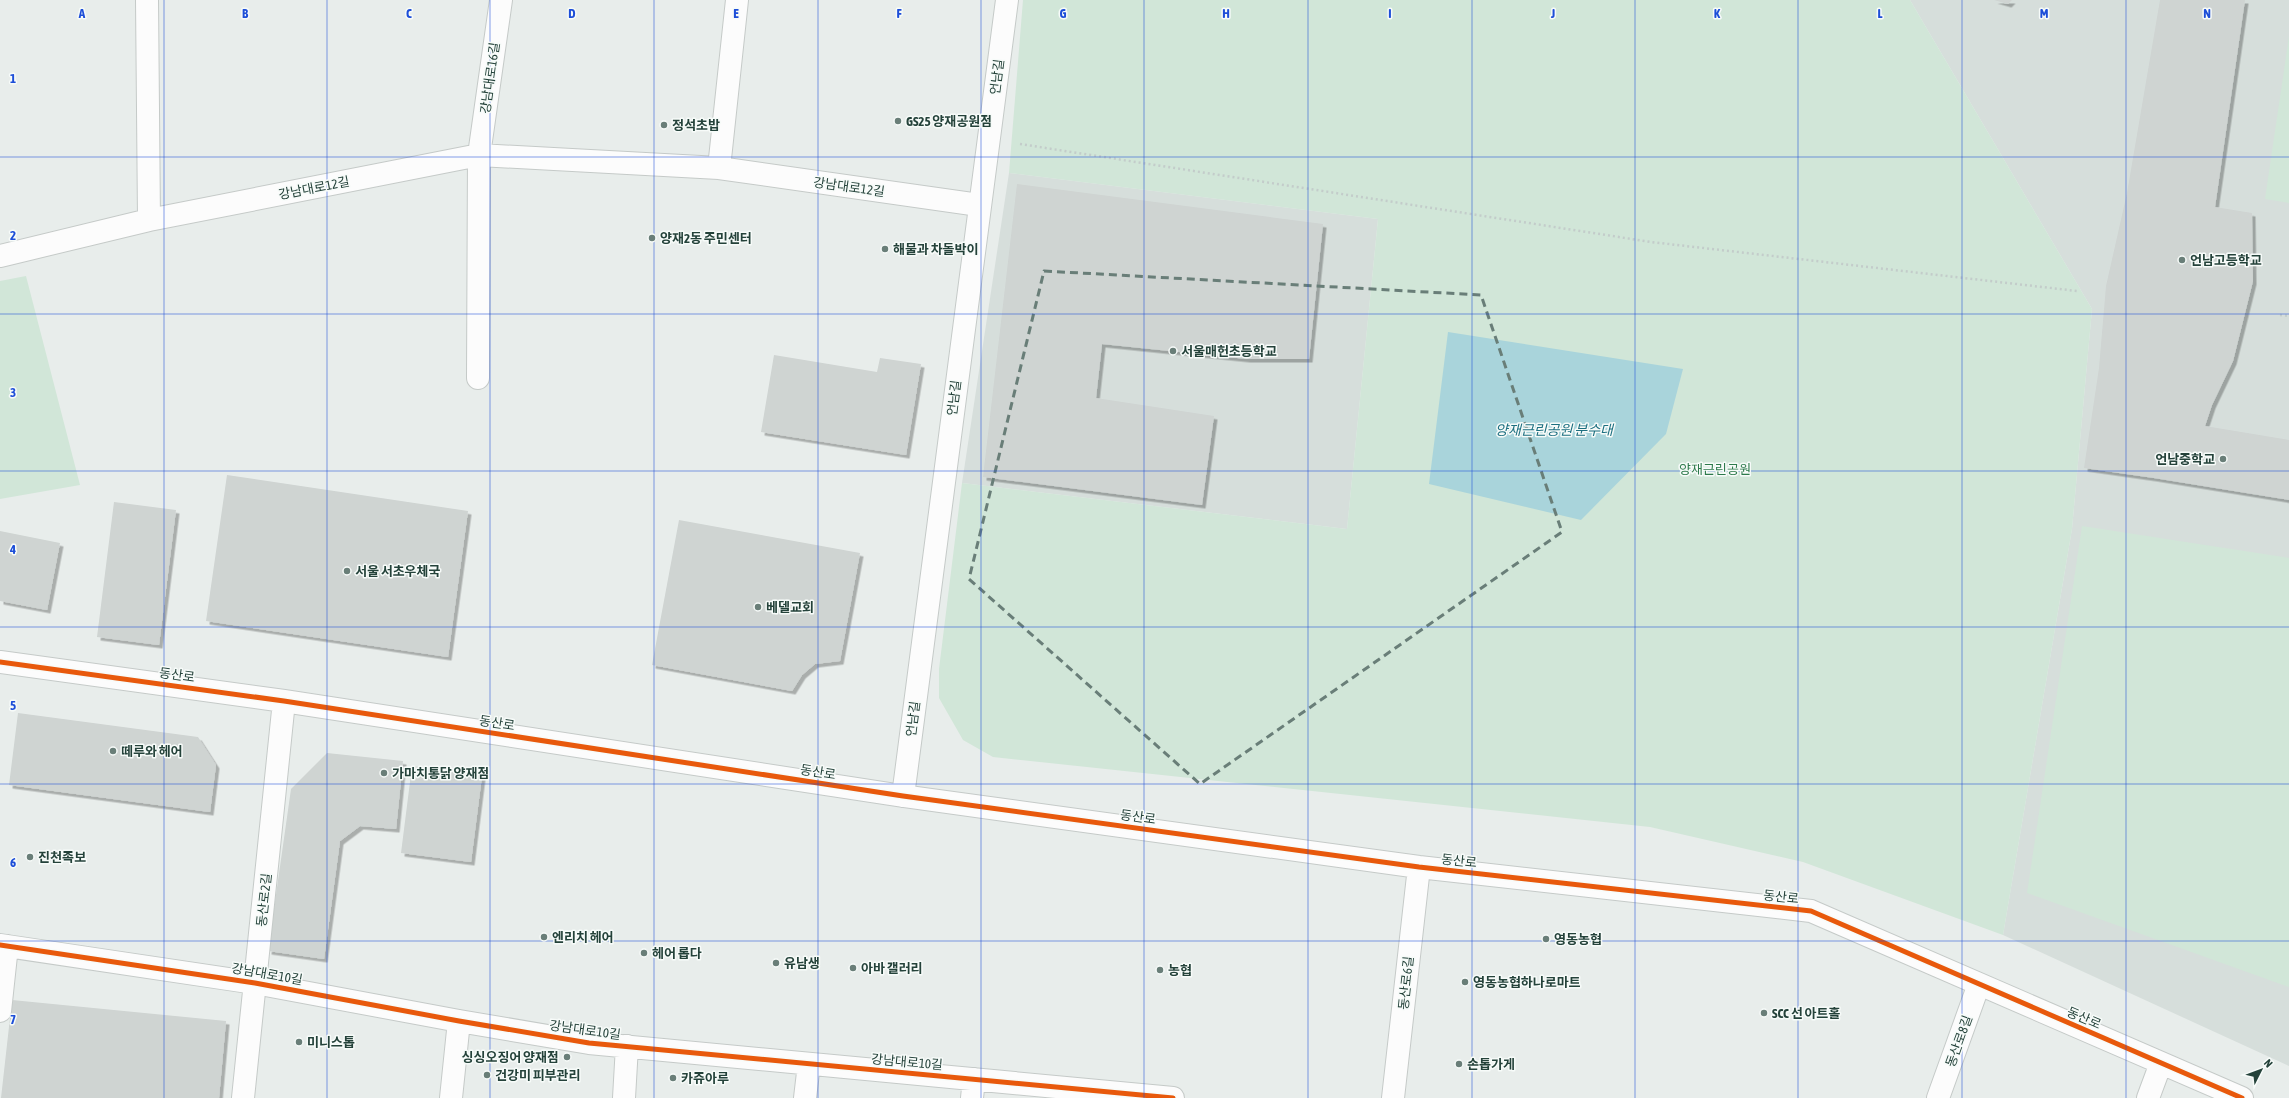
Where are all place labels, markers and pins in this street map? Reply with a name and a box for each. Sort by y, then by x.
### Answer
place label: GS25 양재공원점 [906,114,992,129]
marker: GS25 양재공원점 [893,116,903,126]
place label: 정석초밥 [672,118,720,133]
marker: 정석초밥 [659,120,669,130]
place label: 양재2동 주민센터 [660,231,752,246]
marker: 양재2동 주민센터 [647,233,657,243]
place label: 해물과 차돌박이 [893,242,979,257]
marker: 해물과 차돌박이 [880,244,890,254]
place label: 언남고등학교 [2190,253,2262,268]
marker: 언남고등학교 [2177,255,2187,265]
place label: 서울매헌초등학교 [1181,344,1277,359]
marker: 서울매헌초등학교 [1168,346,1178,356]
place label: 언남중학교 [2155,452,2215,467]
marker: 언남중학교 [2218,454,2228,464]
place label: 서울 서초우체국 [355,564,441,579]
marker: 서울 서초우체국 [342,566,352,576]
place label: 베델교회 [766,600,814,615]
marker: 베델교회 [753,602,763,612]
place label: 떼루와 헤어 [121,744,183,759]
marker: 떼루와 헤어 [108,746,118,756]
place label: 가마치통닭 양재점 [392,766,489,781]
marker: 가마치통닭 양재점 [379,768,389,778]
place label: 진천족보 [38,850,86,865]
marker: 진천족보 [25,852,35,862]
place label: 엔리치 헤어 [552,930,614,945]
marker: 엔리치 헤어 [539,932,549,942]
place label: 영동농협 [1554,932,1602,947]
marker: 영동농협 [1541,934,1551,944]
place label: 헤어 롭다 [652,946,702,961]
marker: 헤어 롭다 [639,948,649,958]
place label: 유남생 [784,956,820,971]
marker: 유남생 [771,958,781,968]
place label: 아바 갤러리 [861,961,923,976]
marker: 아바 갤러리 [848,963,858,973]
place label: 농협 [1168,963,1192,978]
marker: 농협 [1155,965,1165,975]
place label: 영동농협하나로마트 [1473,975,1581,990]
marker: 영동농협하나로마트 [1460,977,1470,987]
place label: SCC 선 아트홀 [1772,1006,1840,1021]
marker: SCC 선 아트홀 [1759,1008,1769,1018]
place label: 미니스톱 [307,1035,355,1050]
marker: 미니스톱 [294,1037,304,1047]
place label: 싱싱오징어 양재점 [462,1050,559,1065]
marker: 싱싱오징어 양재점 [562,1052,572,1062]
place label: 손톱가게 [1467,1057,1515,1072]
marker: 손톱가게 [1454,1059,1464,1069]
place label: 건강미 피부관리 [495,1068,581,1083]
marker: 건강미 피부관리 [482,1070,492,1080]
place label: 카쥬아루 [681,1071,729,1086]
marker: 카쥬아루 [668,1073,678,1083]

